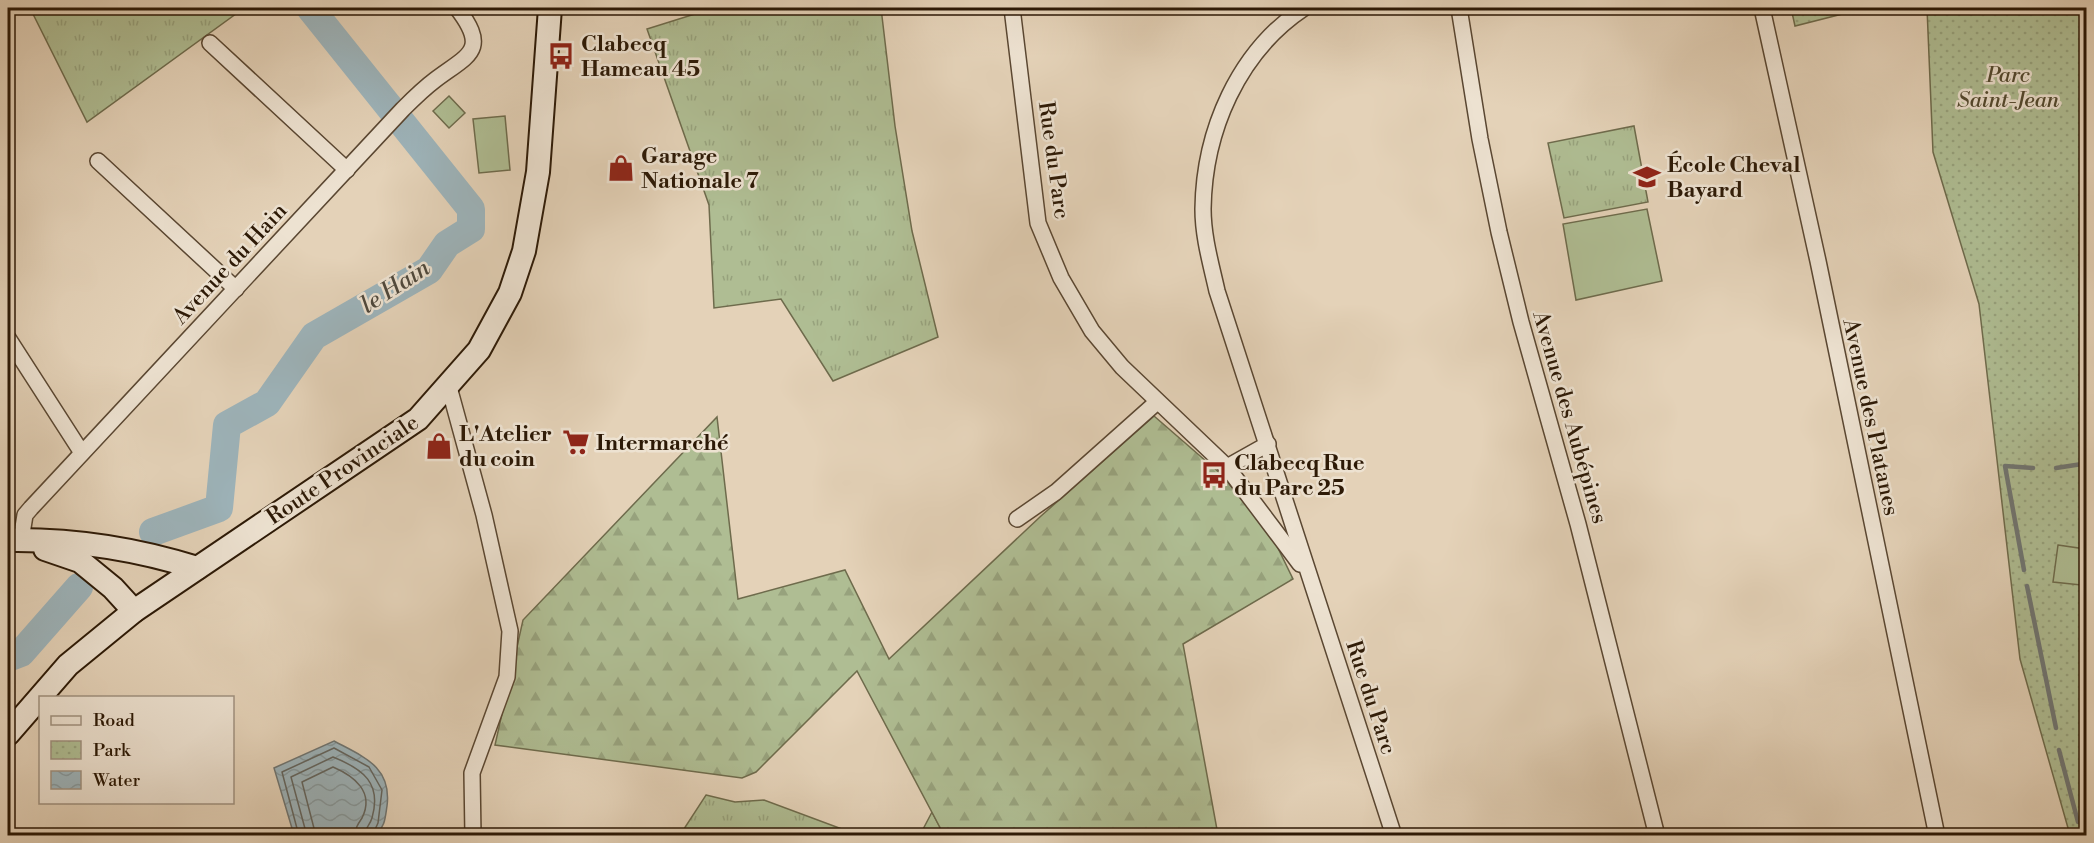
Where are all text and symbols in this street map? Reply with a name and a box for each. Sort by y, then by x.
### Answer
place label: Clabecq Hameau 45 [581,31,700,83]
bus stop icon: Clabecq Hameau 45 [546,41,576,71]
park label: Parc Saint-Jean [1957,62,2060,114]
street label: Rue du Parc [1032,100,1075,221]
place label: Garage Nationale 7 [641,143,759,195]
place label: École Cheval Bayard [1667,150,1800,204]
shop icon: Garage Nationale 7 [606,153,636,183]
school or university icon: École Cheval Bayard [1632,162,1662,192]
street label: Avenue du Hain [166,198,293,331]
water label: le Hain [355,253,436,320]
street label: Avenue des Aubépines [1526,307,1613,527]
street label: Avenue des Platanes [1836,315,1905,518]
street label: Route Provinciale [262,409,424,531]
place label: L'Atelier du coin [459,421,552,473]
supermarket icon: Intermarché [561,427,591,457]
place label: Intermarché [596,430,729,457]
shop icon: L'Atelier du coin [424,431,454,461]
place label: Clabecq Rue du Parc 25 [1234,450,1365,502]
bus stop icon: Clabecq Rue du Parc 25 [1199,460,1229,490]
street label: Rue du Parc [1339,637,1402,758]
legend [39,696,234,804]
text: Road [93,709,136,732]
text: Park [93,739,132,762]
text: Water [92,769,141,792]

